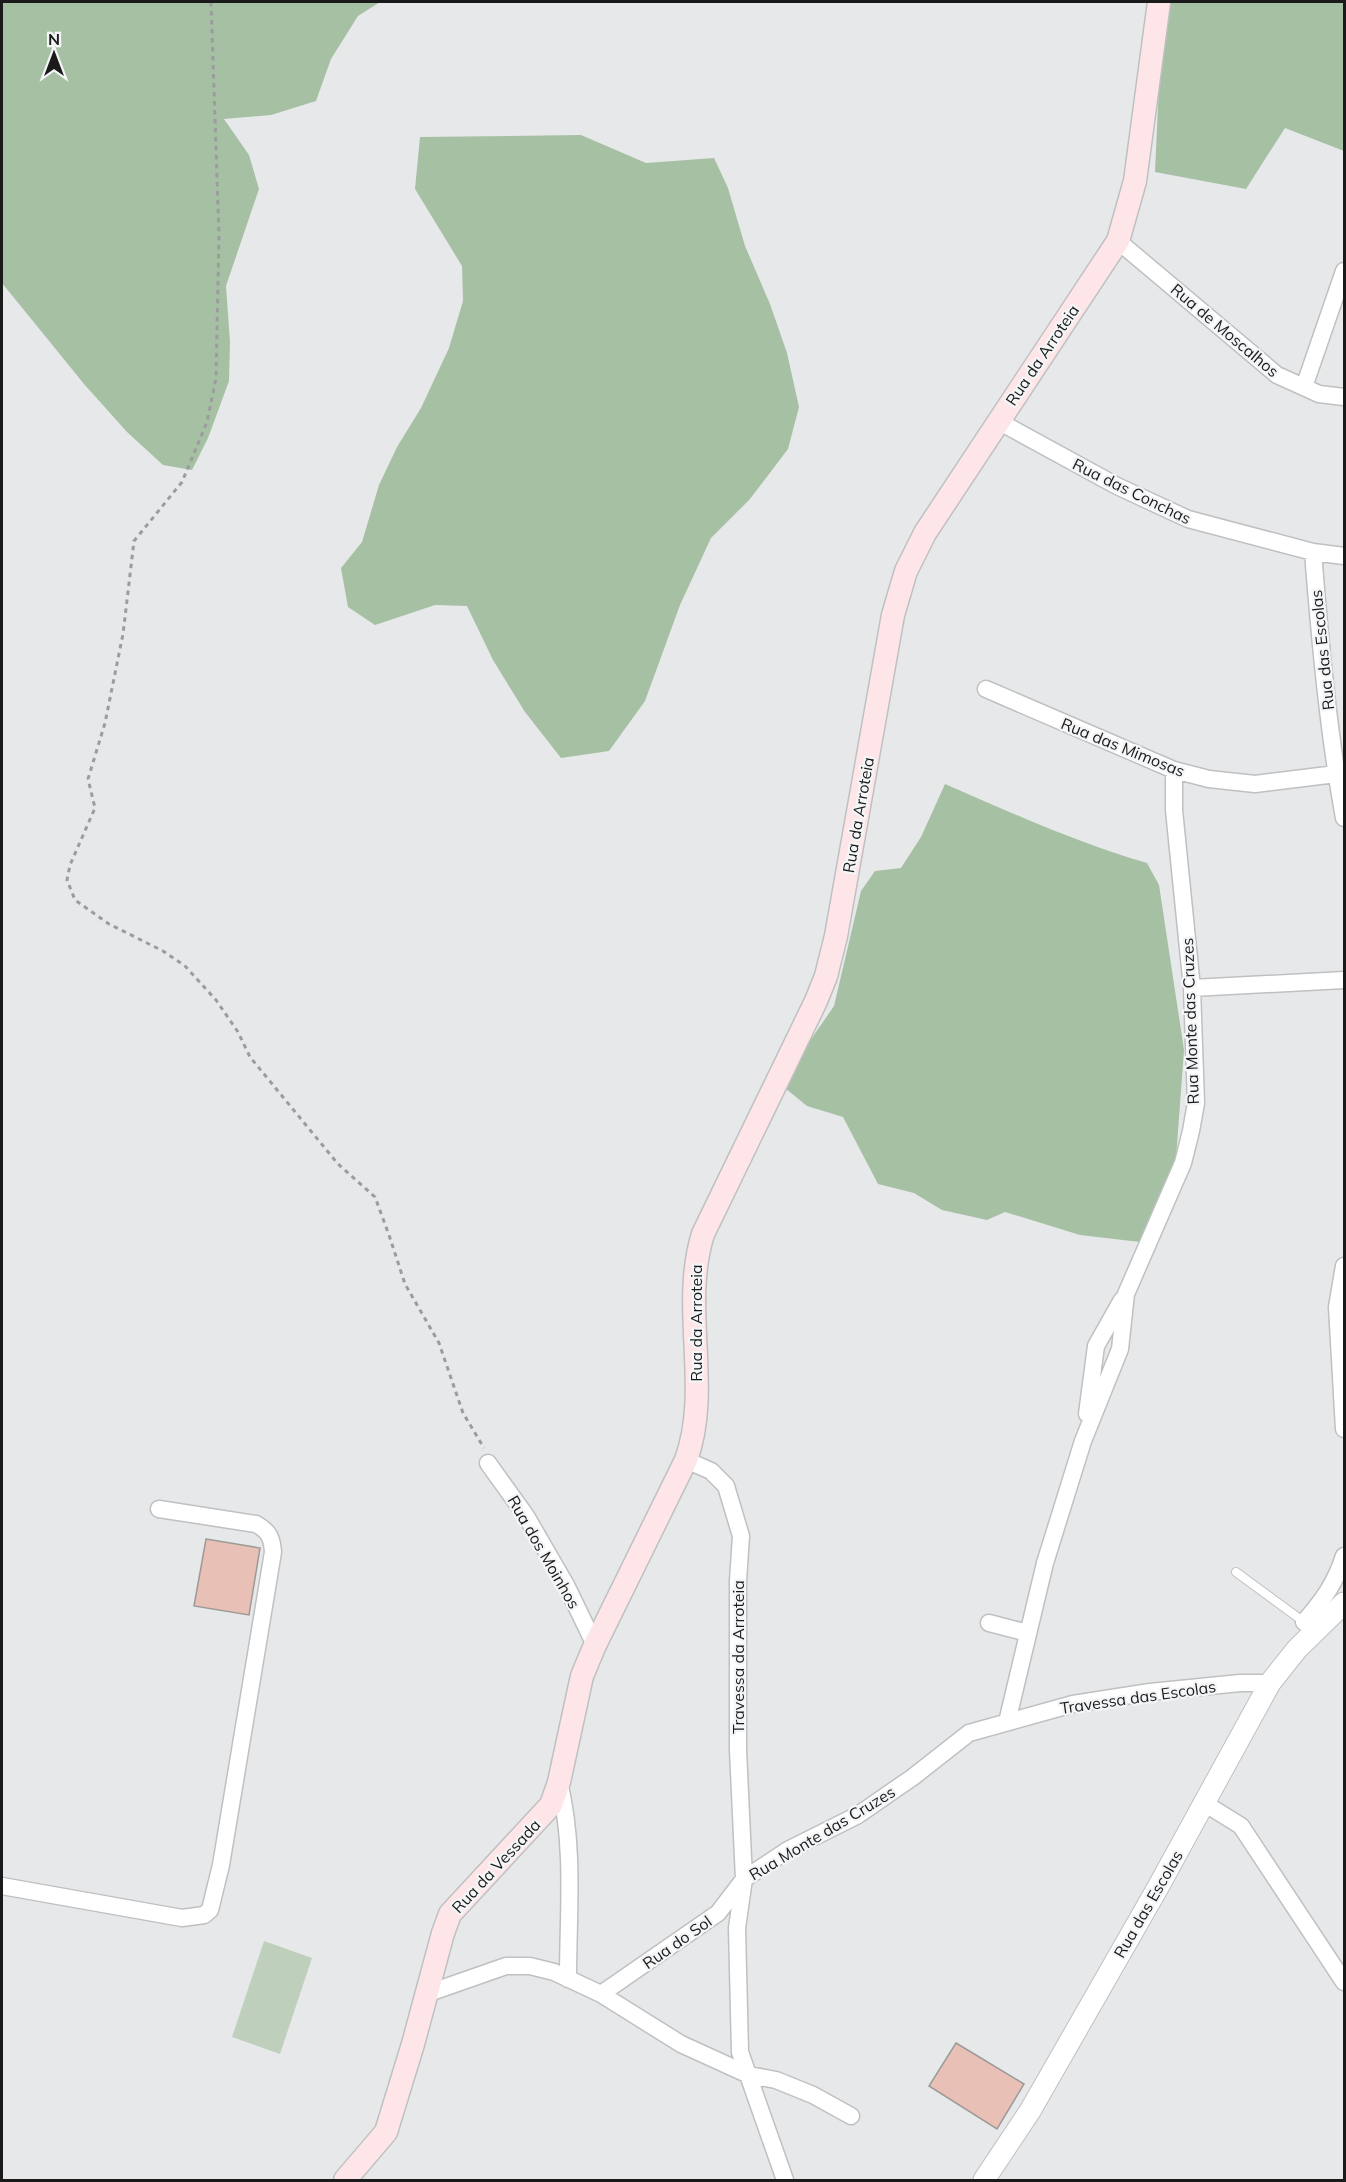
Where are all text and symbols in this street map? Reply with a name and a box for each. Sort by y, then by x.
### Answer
north arrow [24,24,84,84]
text: N [48,29,60,49]
street label: Rua de Moscalhos [1167,279,1283,381]
street label: Rua da Arroteia [1001,301,1083,409]
street label: Rua das Conchas [1070,454,1194,528]
street label: Rua das Escolas [1306,589,1338,711]
street label: Rua das Mimosas [1058,713,1188,781]
street label: Rua da Arroteia [838,755,878,875]
street label: Rua Monte das Cruzes [1177,937,1203,1105]
street label: Rua da Arroteia [686,1264,706,1382]
street label: Rua dos Moinhos [503,1492,585,1612]
street label: Travessa da Arroteia [728,1580,748,1734]
street label: Travessa das Escolas [1059,1676,1217,1718]
street label: Rua Monte das Cruzes [745,1781,899,1885]
street label: Rua da Vessada [447,1815,545,1917]
street label: Rua das Escolas [1109,1847,1187,1961]
street label: Rua do Sol [639,1911,715,1973]

